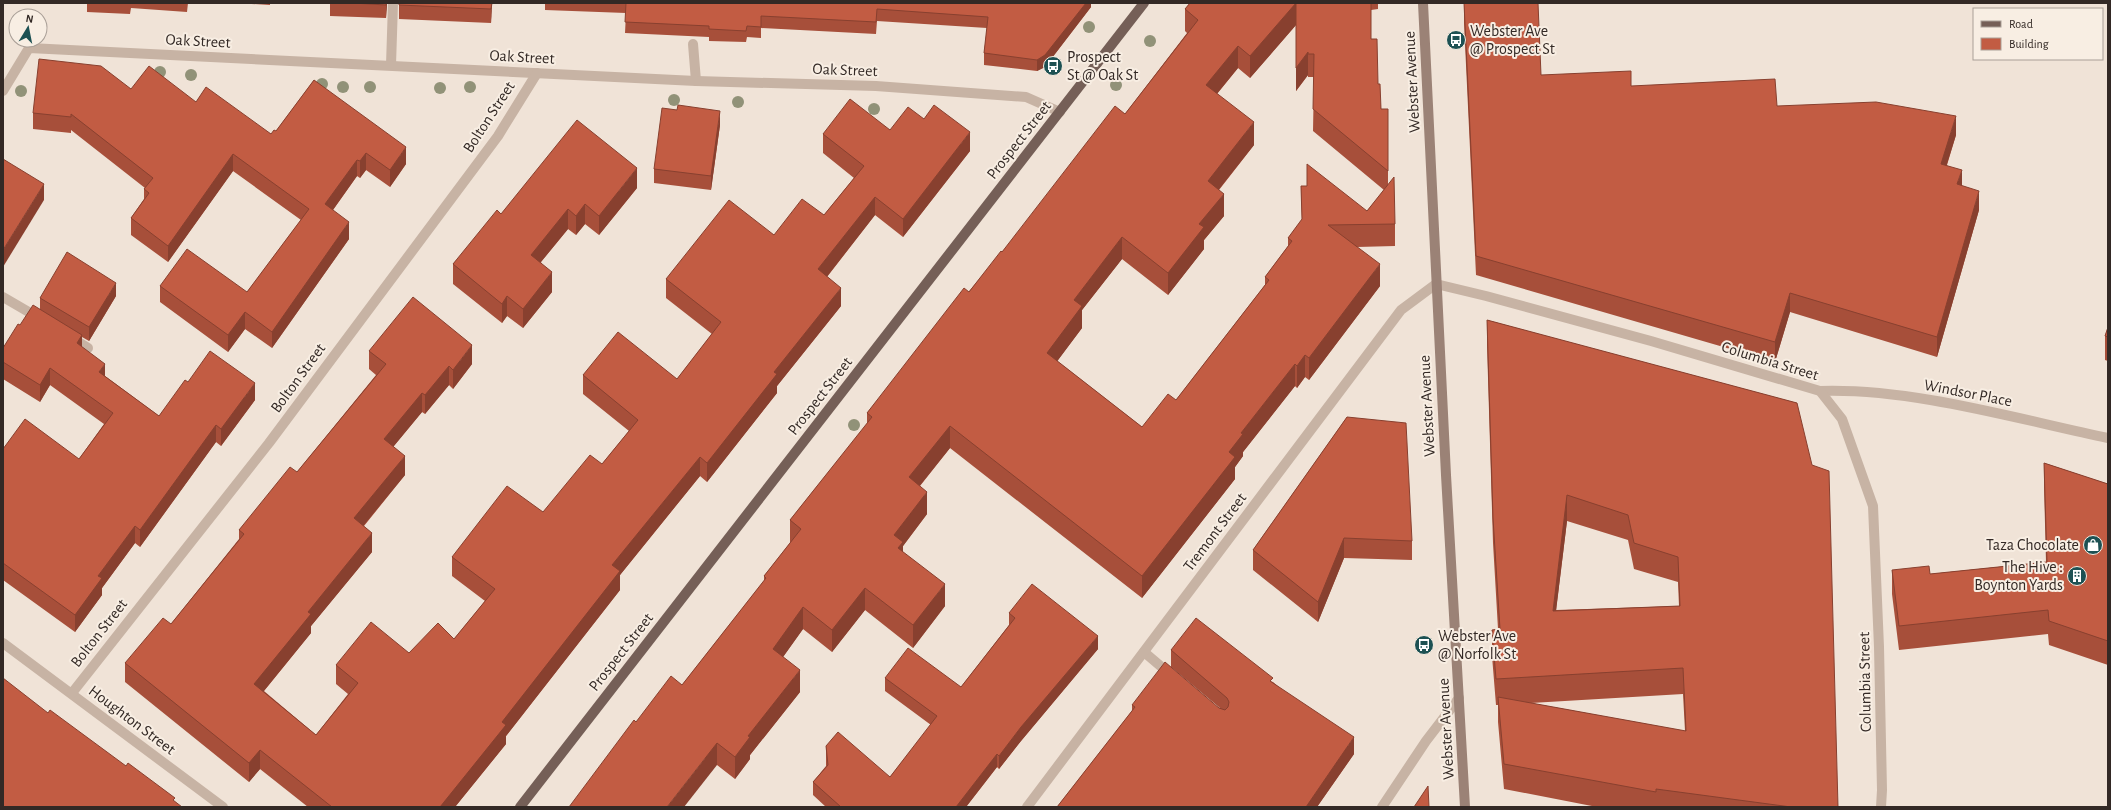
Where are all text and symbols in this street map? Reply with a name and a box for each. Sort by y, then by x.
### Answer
north arrow [8,8,48,48]
legend [1973,8,2103,60]
text: N [25,13,34,25]
text: Road [2009,18,2033,30]
place label: Webster Ave @ Prospect St [1470,23,1555,57]
bus stop icon: Webster Ave @ Prospect St [1445,29,1467,51]
street label: Oak Street [165,31,231,51]
street label: Webster Avenue [1401,31,1423,133]
text: Building [2009,38,2049,50]
street label: Oak Street [489,47,555,67]
place label: Prospect St @ Oak St [1067,49,1138,83]
bus stop icon: Prospect St @ Oak St [1042,55,1064,77]
street label: Oak Street [812,61,878,79]
street label: Bolton Street [460,79,518,155]
street label: Prospect Street [984,98,1054,182]
street label: Columbia Street [1720,339,1820,383]
street label: Bolton Street [268,340,328,416]
street label: Prospect Street [785,354,855,438]
street label: Webster Avenue [1416,355,1438,457]
street label: Windsor Place [1923,377,2013,409]
street label: Tremont Street [1180,490,1250,574]
shop icon: Taza Chocolate [2082,534,2104,556]
place label: Taza Chocolate [1986,537,2079,553]
place label: The Hive : Boynton Yards [1974,559,2063,594]
building icon: The Hive : Boynton Yards [2066,565,2088,587]
street label: Bolton Street [68,596,130,670]
street label: Prospect Street [586,610,656,694]
place label: Webster Ave @ Norfolk St [1438,628,1516,662]
street label: Columbia Street [1856,632,1874,732]
bus stop icon: Webster Ave @ Norfolk St [1413,634,1435,656]
street label: Webster Avenue [1435,678,1457,780]
street label: Houghton Street [86,682,178,758]

